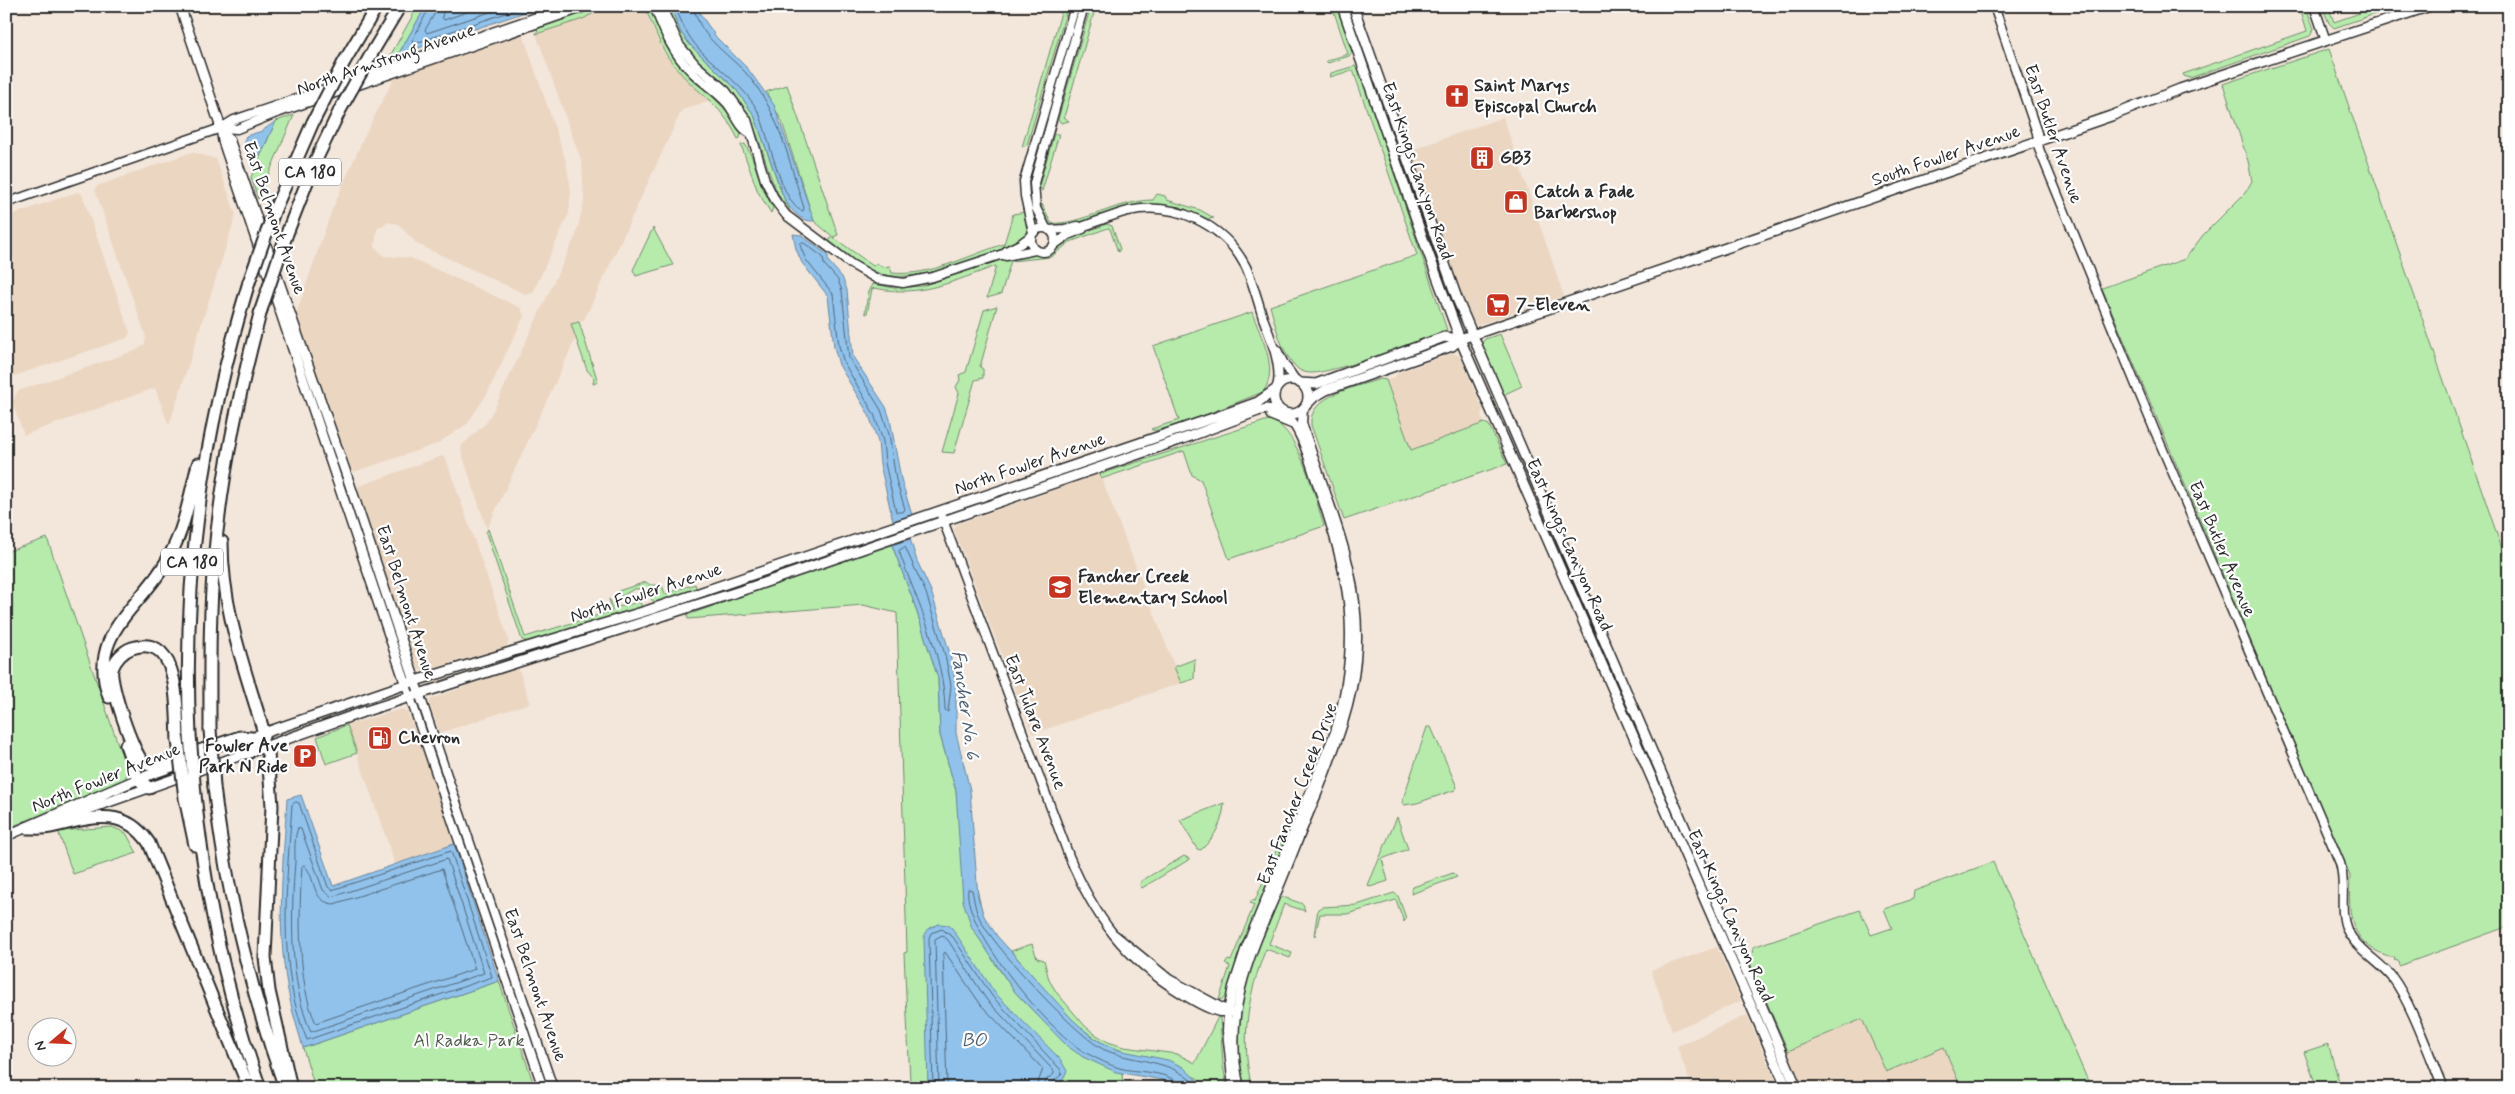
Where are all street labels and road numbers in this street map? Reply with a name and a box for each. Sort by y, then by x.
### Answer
street label: North Armstrong Avenue [293,18,479,104]
street label: East Butler Avenue [2018,61,2088,207]
street label: East Kings Canyon Road [1374,79,1459,263]
street label: South Fowler Avenue [1868,119,2024,193]
street label: East Belmont Avenue [236,138,312,298]
road number: CA 180 [279,158,341,186]
street label: North Fowler Avenue [951,427,1109,501]
street label: East Kings Canyon Road [1519,455,1618,636]
street label: East Butler Avenue [2182,477,2262,621]
street label: East Belmont Avenue [370,522,442,682]
road number: CA 180 [161,548,223,576]
street label: North Fowler Avenue [567,557,725,629]
street label: East Tulare Avenue [998,651,1072,793]
street label: East Fancher Creek Drive [1252,700,1344,888]
street label: North Fowler Avenue [28,737,184,819]
street label: East Kings Canyon Road [1680,826,1779,1007]
street label: East Belmont Avenue [497,905,573,1065]

